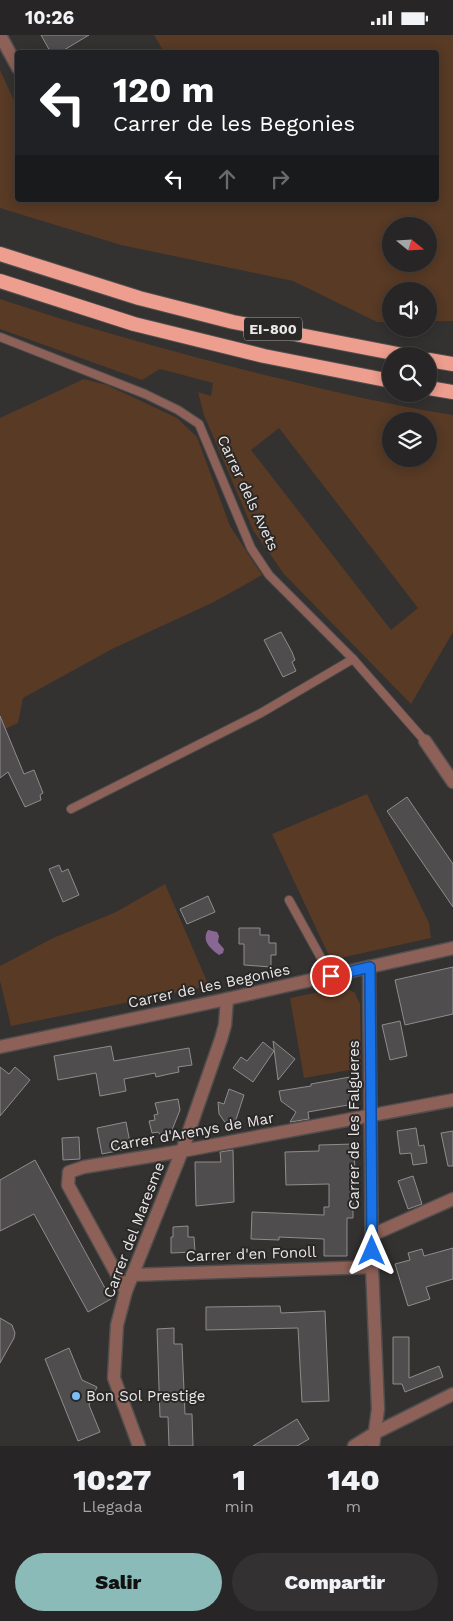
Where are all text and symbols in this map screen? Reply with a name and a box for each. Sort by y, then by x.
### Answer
text: 10:26 [25,6,74,29]
text: 120 m [113,69,214,111]
icon: left [30,70,95,135]
text: Carrer de les Begonies [113,111,355,136]
icon: left [160,165,188,193]
icon: ahead [213,165,241,193]
icon: right [266,165,294,193]
north arrow [382,217,438,273]
map controls [382,217,437,467]
button: sound [382,282,437,337]
road number: EI-800 [244,317,302,341]
button: search [382,347,437,402]
button: layers [382,412,437,467]
street label: Carrer dels Avets [213,432,283,554]
pin [310,955,352,997]
street label: Carrer de les Begonies [126,960,292,1012]
icon: arrive [317,962,345,990]
street label: Carrer de les Falgueres [345,1040,363,1210]
street label: Carrer d'Arenys de Mar [109,1109,275,1155]
street label: Carrer del Maresme [100,1159,168,1301]
position arrow [345,1224,397,1276]
street label: Carrer d'en Fonoll [185,1243,317,1265]
place label: Bon Sol Prestige [86,1387,206,1405]
marker: Bon Sol Prestige [70,1390,82,1402]
text: 10:27 [73,1462,151,1497]
text: 1 [233,1462,246,1497]
text: 140 [327,1462,380,1497]
text: Llegada [82,1497,142,1516]
text: min [225,1497,254,1516]
text: m [346,1497,361,1516]
button: Salir [15,1553,222,1611]
button: Compartir [232,1553,438,1611]

